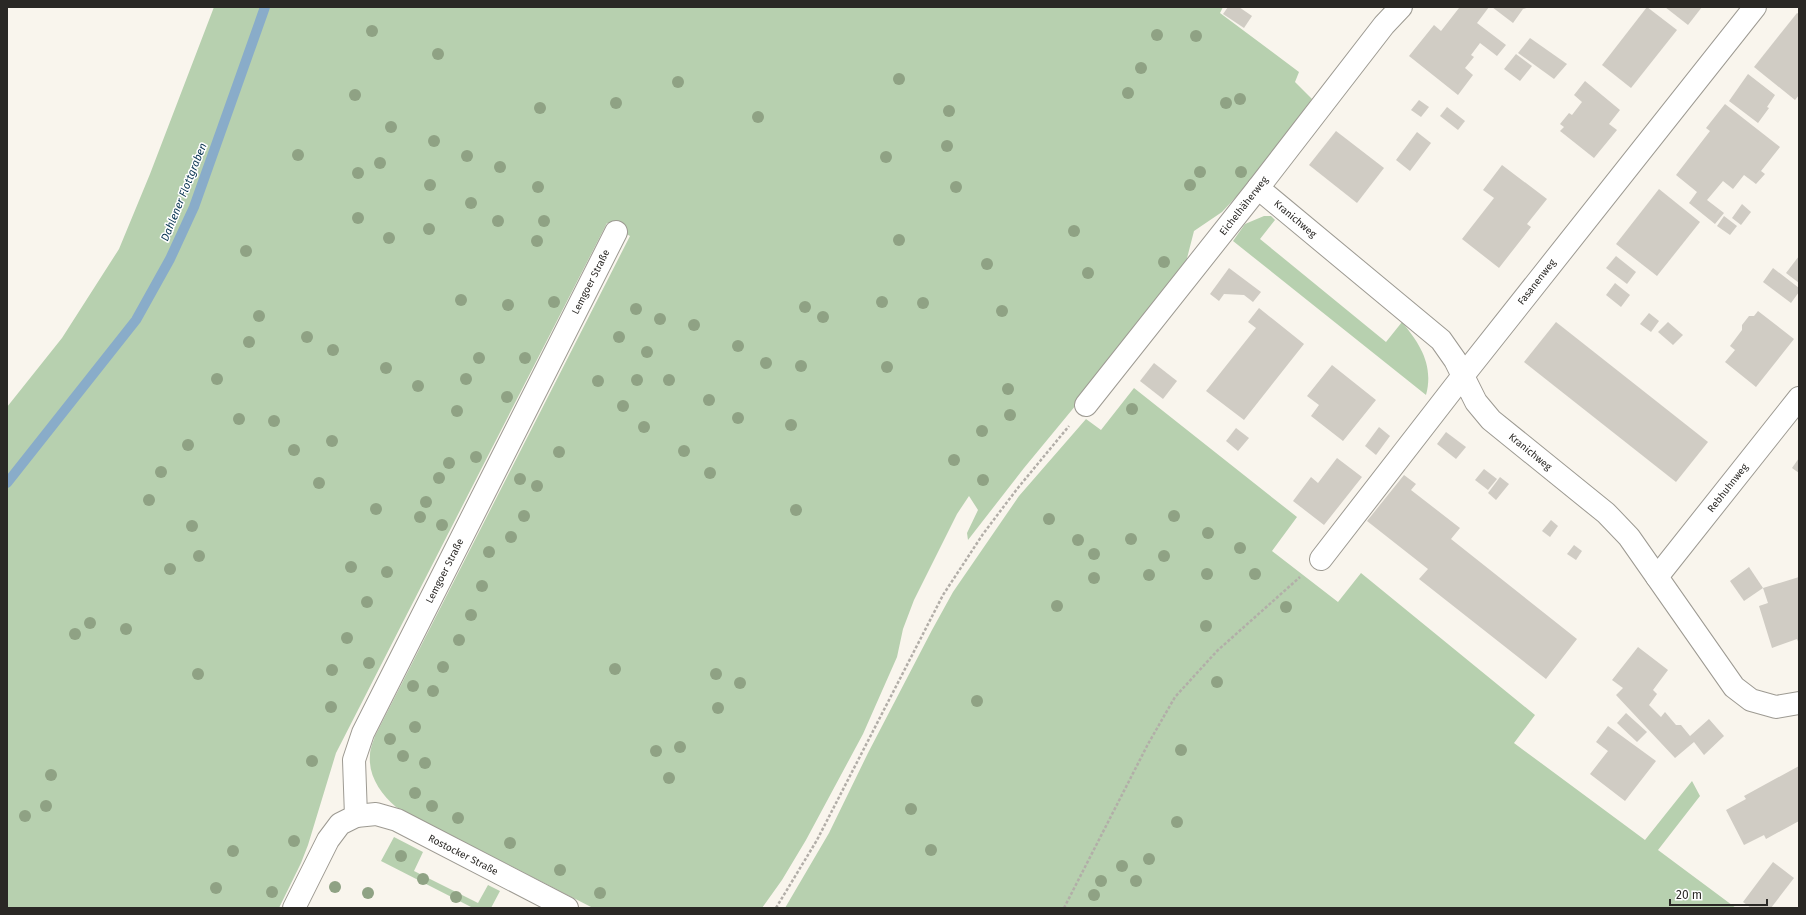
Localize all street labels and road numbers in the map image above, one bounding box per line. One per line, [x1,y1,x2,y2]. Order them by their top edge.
street label: Eichelhäherweg [1217,174,1271,238]
street label: Kranichweg [1271,198,1319,241]
street label: Lemgoer Straße [570,248,612,316]
street label: Fasanenweg [1515,256,1559,307]
street label: Kranichweg [1506,431,1555,474]
street label: Rebhuhnweg [1705,461,1751,515]
street label: Lemgoer Straße [424,537,466,605]
street label: Rostocker Straße [426,832,500,878]

